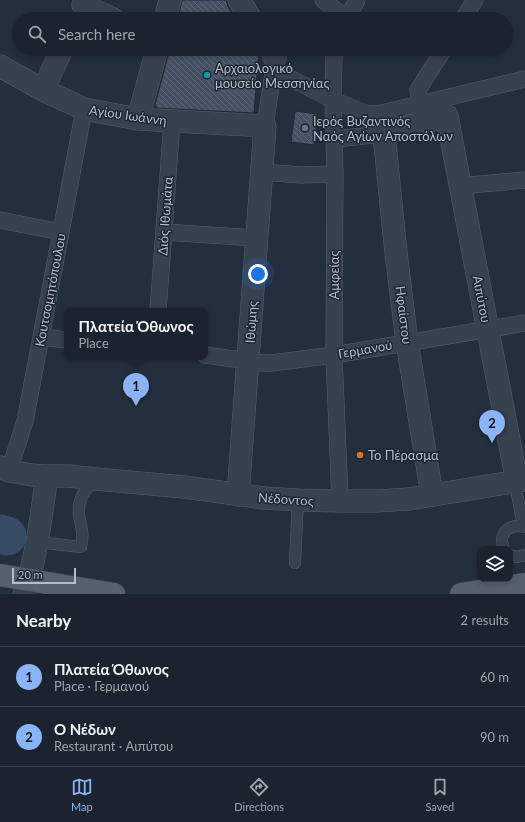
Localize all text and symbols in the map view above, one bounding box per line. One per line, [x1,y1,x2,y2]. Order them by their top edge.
search box [12,12,513,56]
icon: search [26,23,48,45]
text: Search here [58,25,135,43]
place label: Αρχαιολογικό μουσείο Μεσσηνίας [215,60,329,91]
marker: Αρχαιολογικό μουσείο Μεσσηνίας [202,70,212,80]
street label: Αγίου Ιωάννη [88,102,168,128]
place label: Ιερός Βυζαντινός Ναός Αγίων Αποστόλων [313,113,453,144]
marker: Ιερός Βυζαντινός Ναός Αγίων Αποστόλων [300,123,310,133]
street label: Διός Ιθωμάτα [154,176,176,256]
street label: Κουτσομητόπουλου [31,232,69,348]
street label: Αμφείας [326,250,342,300]
your location [248,264,268,284]
street label: Αιπύτου [470,274,494,324]
street label: Ηφαίστου [392,285,416,345]
street label: Ιθώμης [242,300,260,344]
popup [64,308,208,360]
text: Πλατεία Όθωνος [79,317,193,335]
text: Place [79,335,109,351]
street label: Γερμανού [337,336,393,362]
pin: 1 [123,373,149,406]
pin: 2 [479,410,505,443]
place label: Το Πέρασμα [368,447,439,463]
marker: Το Πέρασμα [355,450,365,460]
street label: Νέδοντος [258,489,314,509]
map controls [477,546,513,582]
button: layers [477,546,513,582]
scale bar [12,566,76,585]
text: 20 m [18,568,43,581]
text: Nearby [16,610,71,631]
text: 2 results [461,612,509,628]
text: Πλατεία Όθωνος [54,660,169,678]
text: 1 [25,669,33,685]
text: 60 m [480,669,509,685]
text: Place · Γερμανού [54,678,149,694]
text: Ο Νέδων [54,720,116,738]
text: 2 [25,729,33,745]
text: 90 m [480,729,509,745]
text: Restaurant · Αιπύτου [54,738,173,754]
tab: Map [71,776,93,813]
tab: Directions [234,776,284,813]
tab: Saved [425,776,454,813]

